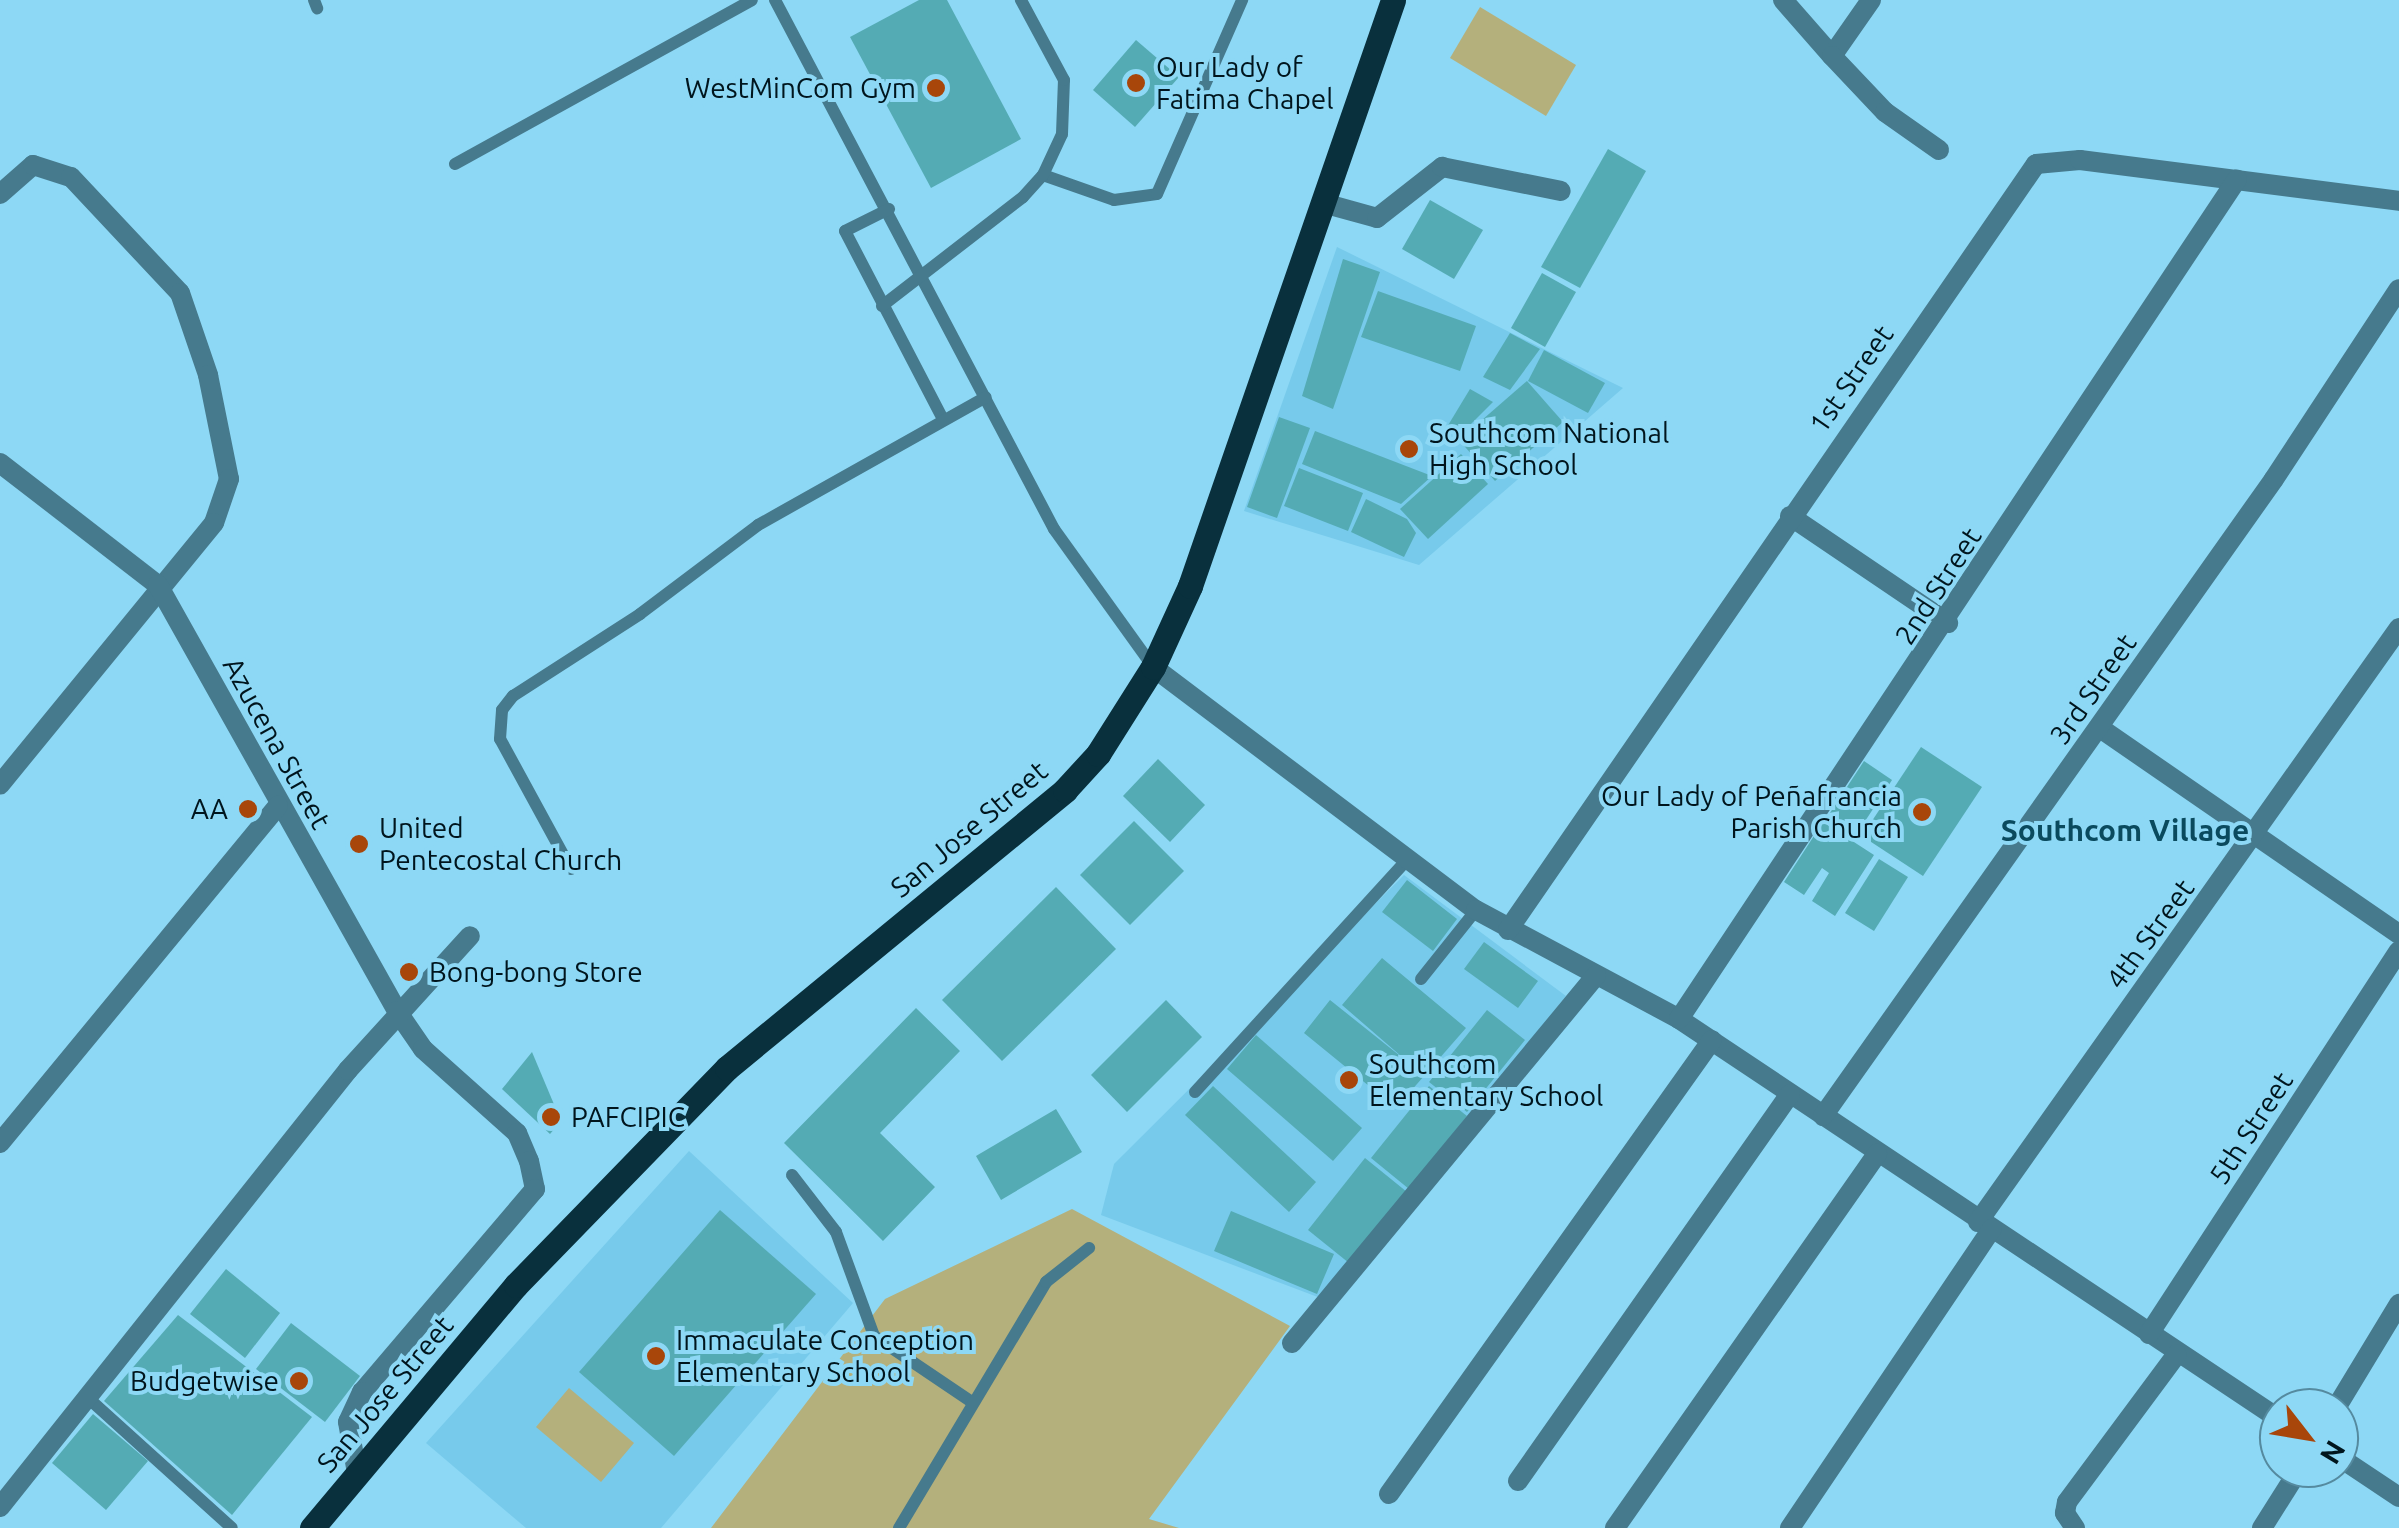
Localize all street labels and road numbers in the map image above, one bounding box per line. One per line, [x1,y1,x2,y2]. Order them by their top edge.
street label: 1st Street [1802,319,1900,439]
street label: 2nd Street [1888,521,1988,651]
street label: 3rd Street [2043,627,2143,751]
street label: Azucena Street [216,651,338,835]
street label: San Jose Street [884,754,1054,904]
street label: 4th Street [2099,873,2201,995]
street label: 5th Street [2202,1065,2300,1191]
street label: San Jose Street [310,1309,460,1479]

